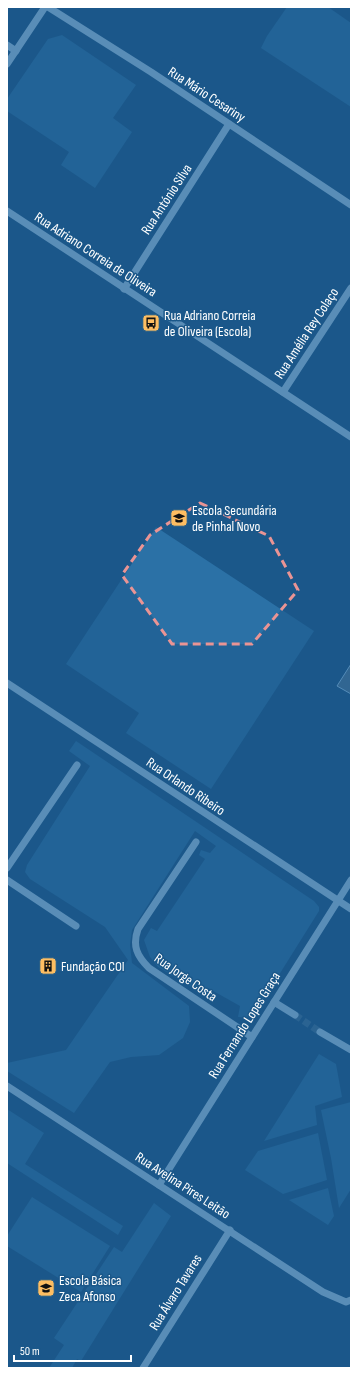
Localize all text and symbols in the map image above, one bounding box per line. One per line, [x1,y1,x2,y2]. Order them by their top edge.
street label: Rua Mário Cesariny [165,63,249,126]
street label: Rua António Silva [137,161,196,238]
street label: Rua Adriano Correia de Oliveira [31,208,160,300]
street label: Rua Amélia Rey Colaço [271,284,342,382]
place label: Rua Adriano Correia de Oliveira (Escola) [164,307,256,340]
bus stop icon: Rua Adriano Correia de Oliveira (Escola) [141,313,161,333]
place label: Escola Secundária de Pinhal Novo [192,502,277,535]
school or university icon: Escola Secundária de Pinhal Novo [169,508,189,528]
street label: Rua Orlando Ribeiro [143,754,229,819]
street label: Rua Jorge Costa [151,950,220,1005]
building icon: Fundação COI [38,956,58,976]
place label: Fundação COI [61,958,125,975]
street label: Rua Fernando Lopes Graça [205,969,284,1082]
street label: Rua Avelina Pires Leitão [132,1148,233,1223]
street label: Rua Álvaro Tavares [145,1251,205,1333]
place label: Escola Básica Zeca Afonso [59,1272,121,1305]
school or university icon: Escola Básica Zeca Afonso [36,1278,56,1298]
scale bar [14,1337,131,1363]
text: 50 m [20,1344,40,1359]

